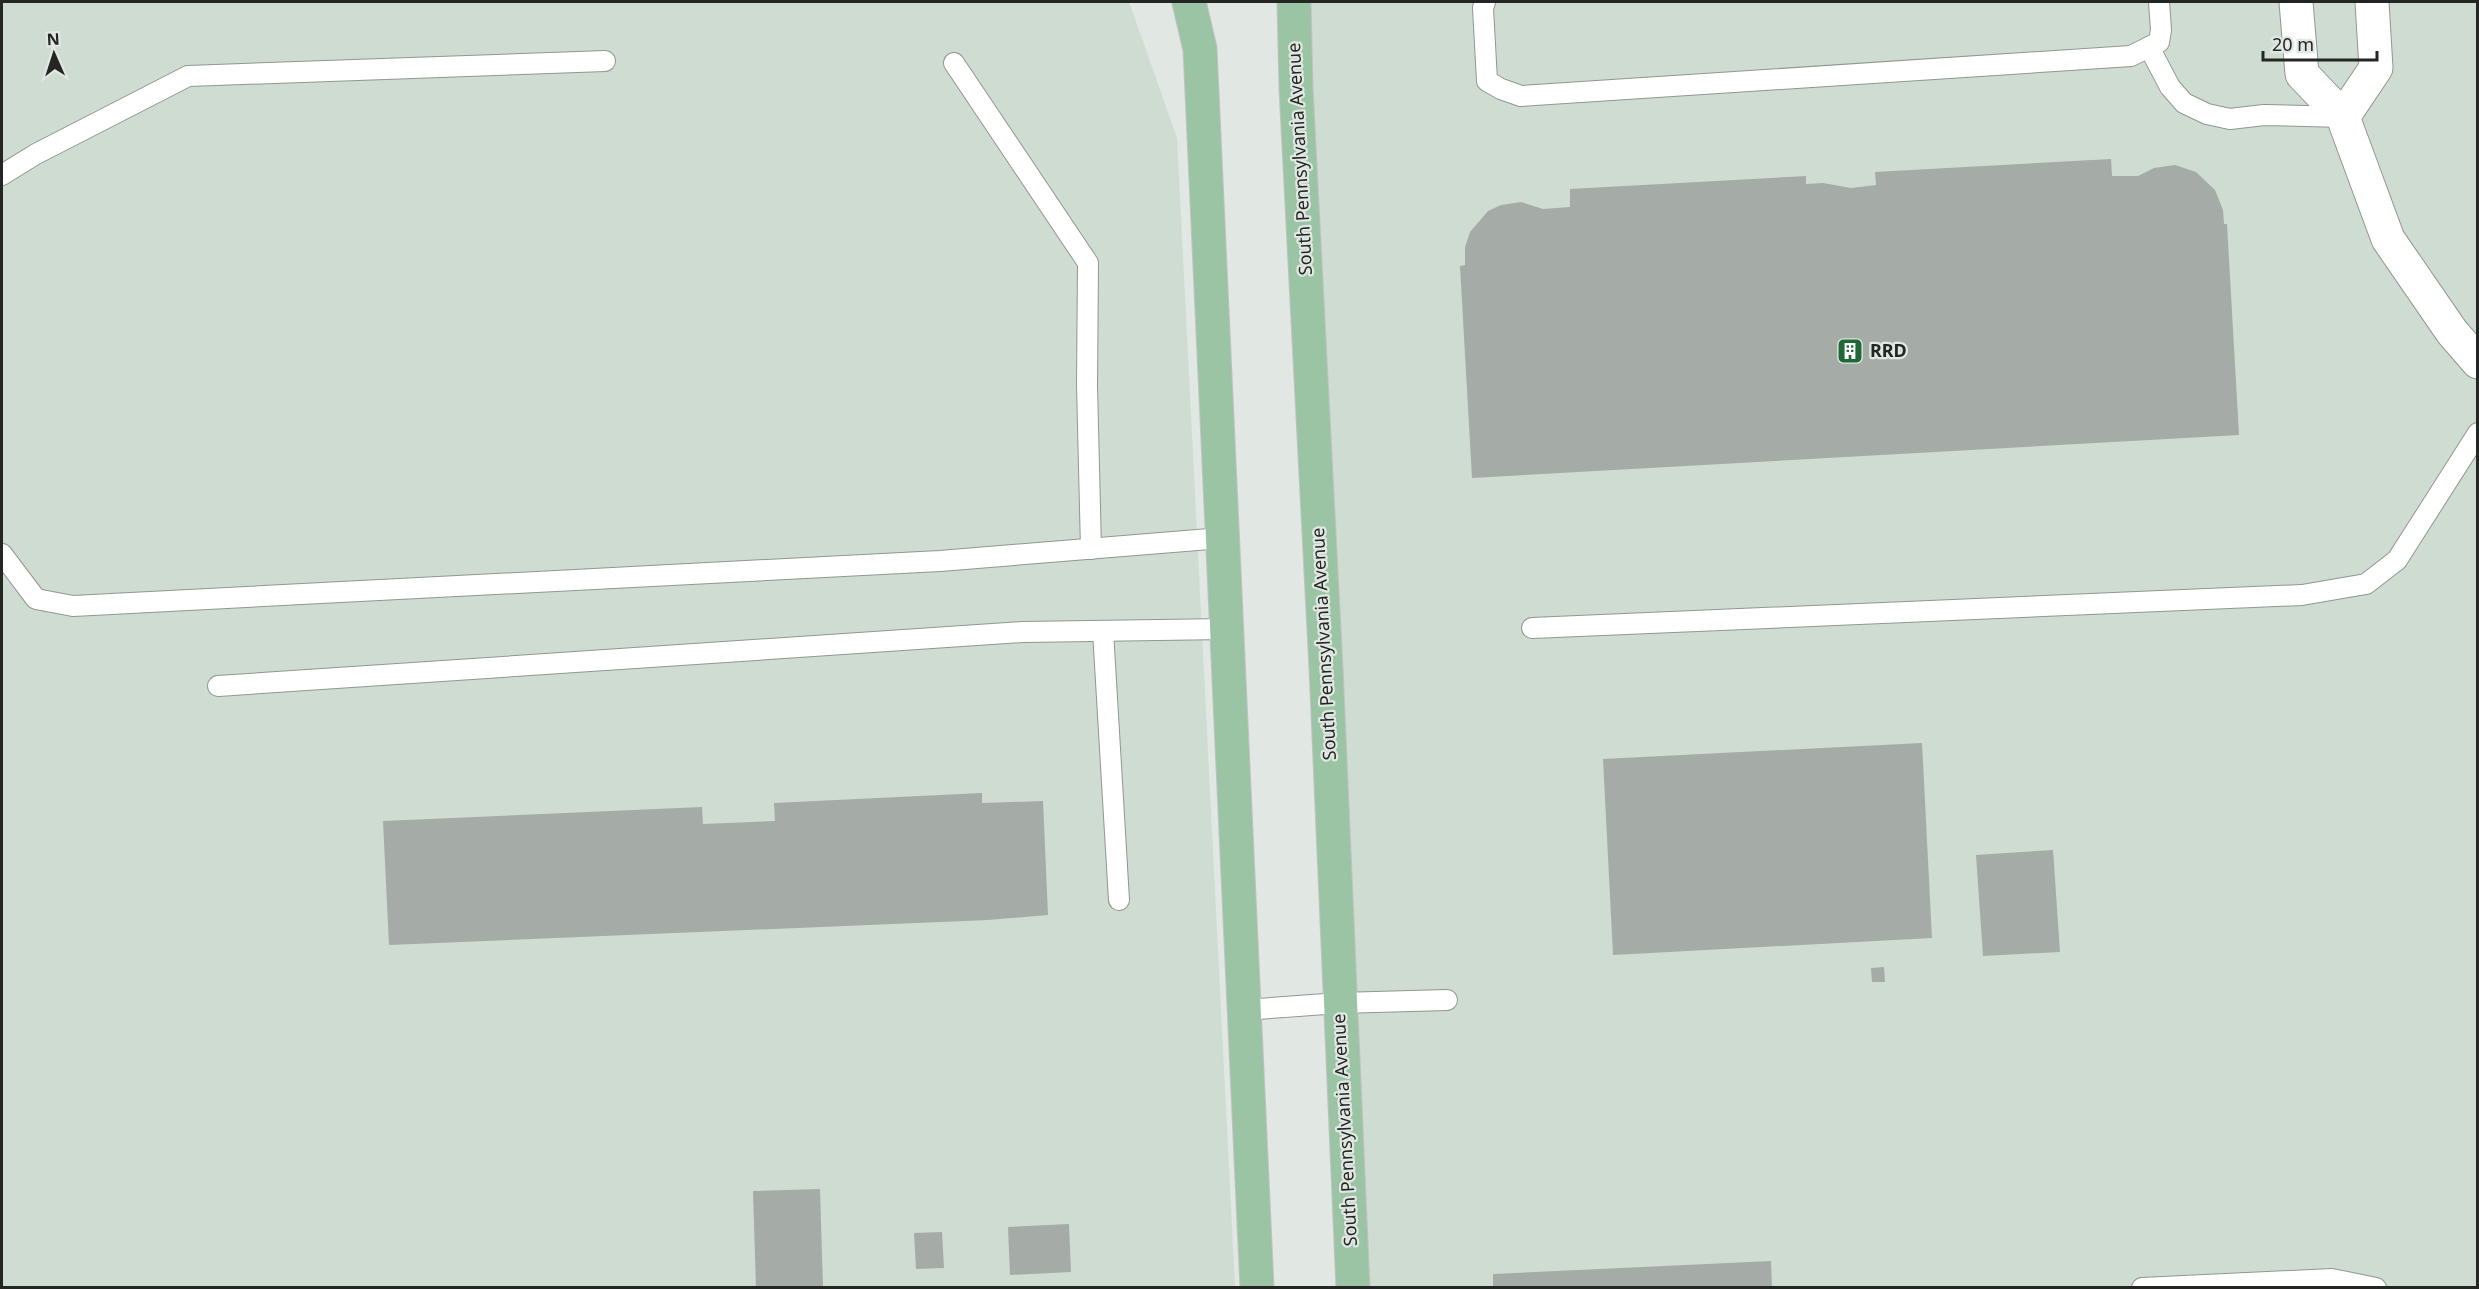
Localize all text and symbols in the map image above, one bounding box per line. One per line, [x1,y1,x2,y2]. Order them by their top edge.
north arrow [24,24,84,84]
scale bar [2263,24,2377,62]
text: N [46,28,60,50]
text: 20 m [2272,32,2314,56]
street label: South Pennsylvania Avenue [1281,42,1317,276]
building icon: RRD [1835,336,1865,366]
place label: RRD [1870,338,1907,362]
street label: South Pennsylvania Avenue [1305,527,1341,761]
street label: South Pennsylvania Avenue [1326,1013,1362,1247]

